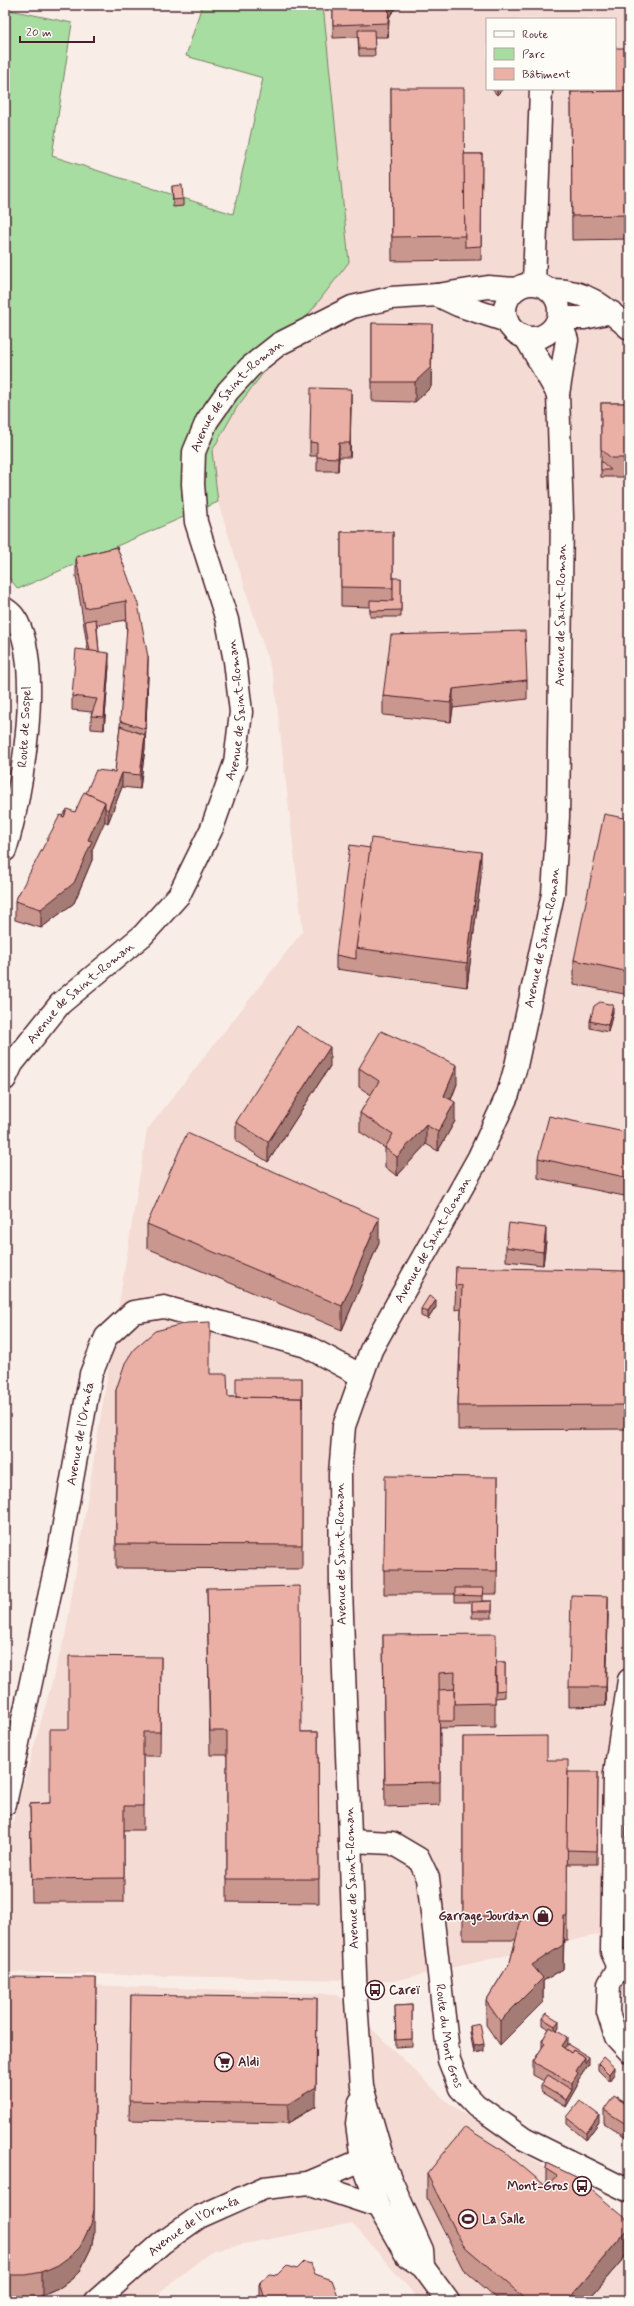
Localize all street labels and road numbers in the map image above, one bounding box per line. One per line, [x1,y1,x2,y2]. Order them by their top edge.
street label: Avenue de Saint-Roman [186,335,287,455]
street label: Avenue de Saint-Roman [551,544,570,687]
street label: Avenue de Saint-Roman [221,638,250,783]
street label: Route de Sospel [14,686,36,768]
street label: Avenue de Saint-Roman [520,867,563,1009]
street label: Avenue de Saint-Roman [23,937,138,1047]
street label: Avenue de Saint-Roman [391,1173,475,1306]
street label: Avenue de l'Orméa [63,1380,98,1487]
street label: Avenue de Saint-Roman [331,1483,351,1625]
street label: Avenue de Saint-Roman [341,1807,363,1949]
street label: Route du Mont Gros [432,1983,468,2091]
street label: Avenue de l'Orméa [144,2191,242,2260]

